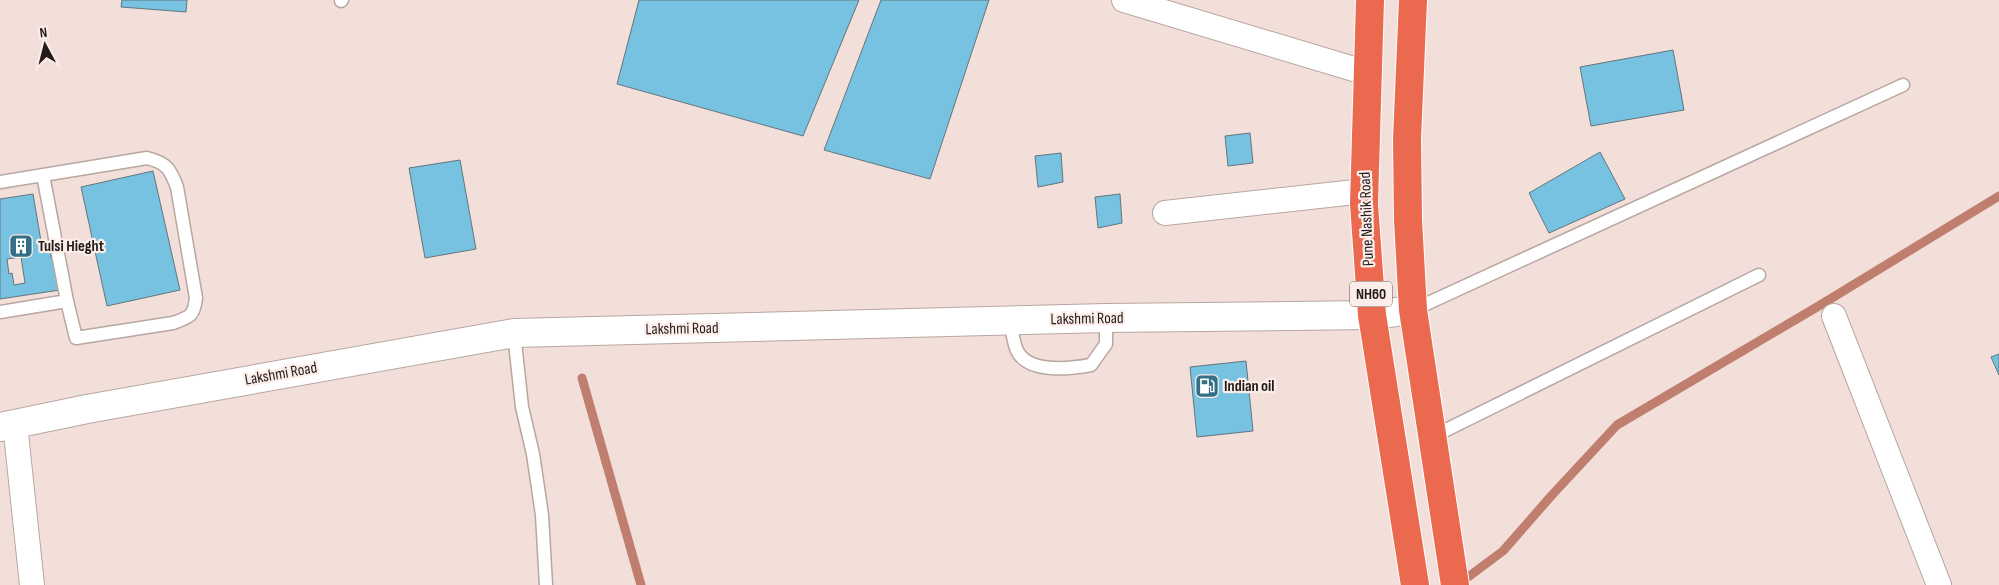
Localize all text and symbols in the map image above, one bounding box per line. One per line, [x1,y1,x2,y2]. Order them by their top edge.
north arrow [20,20,70,70]
text: N [39,24,48,41]
street label: Pune Nashik Road [1356,171,1378,267]
building icon: Tulsi Hieght [8,233,34,259]
place label: Tulsi Hieght [38,237,104,256]
road number: NH60 [1350,282,1392,306]
street label: Lakshmi Road [1050,309,1124,329]
street label: Lakshmi Road [645,319,719,339]
street label: Lakshmi Road [243,358,319,390]
fuel station icon: Indian oil [1194,373,1220,399]
place label: Indian oil [1224,377,1275,396]

